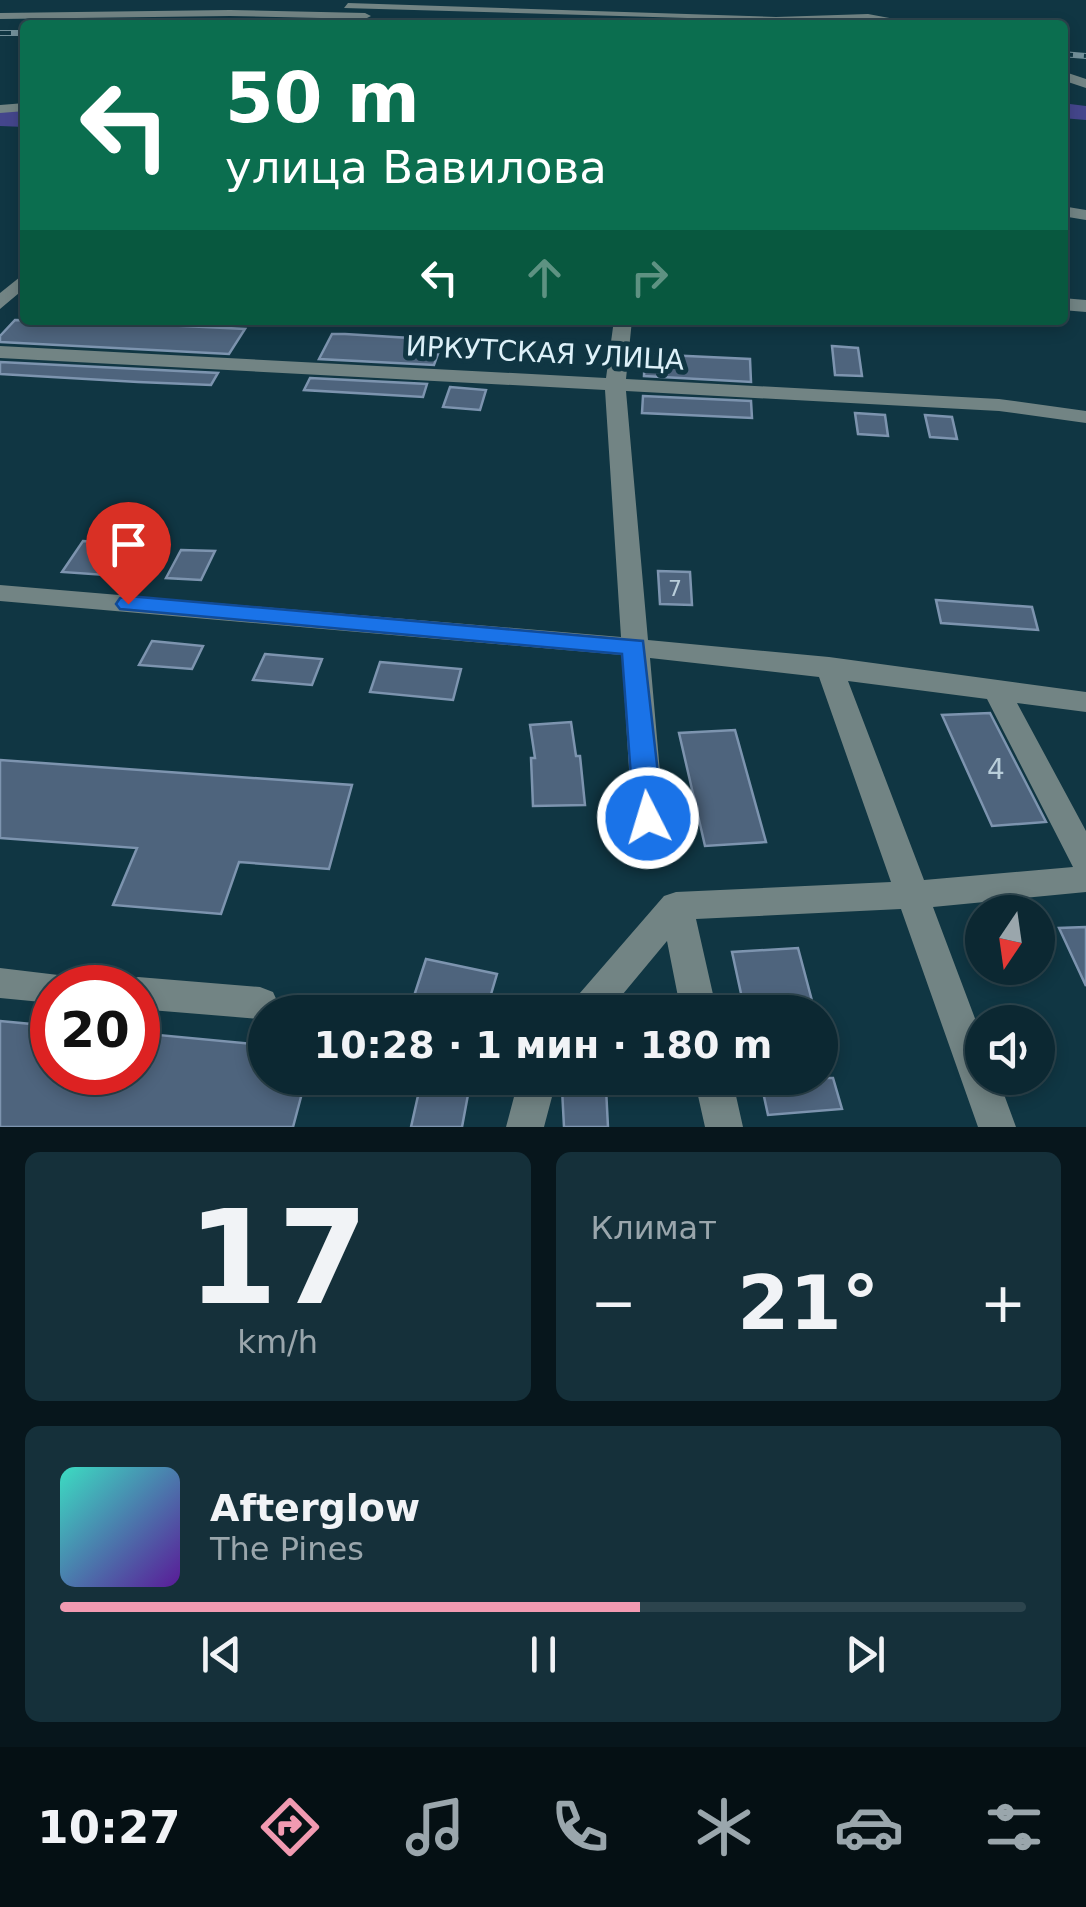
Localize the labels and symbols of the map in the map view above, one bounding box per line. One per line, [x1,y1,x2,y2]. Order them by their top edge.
street label: ИРКУТСКАЯ УЛИЦА [405,329,685,377]
pin [86,502,171,605]
house number: 7 [668,576,682,601]
house number: 4 [987,753,1005,786]
position arrow [596,766,700,870]
north arrow [965,895,1055,985]
speed limit sign: 20 [30,965,160,1095]

